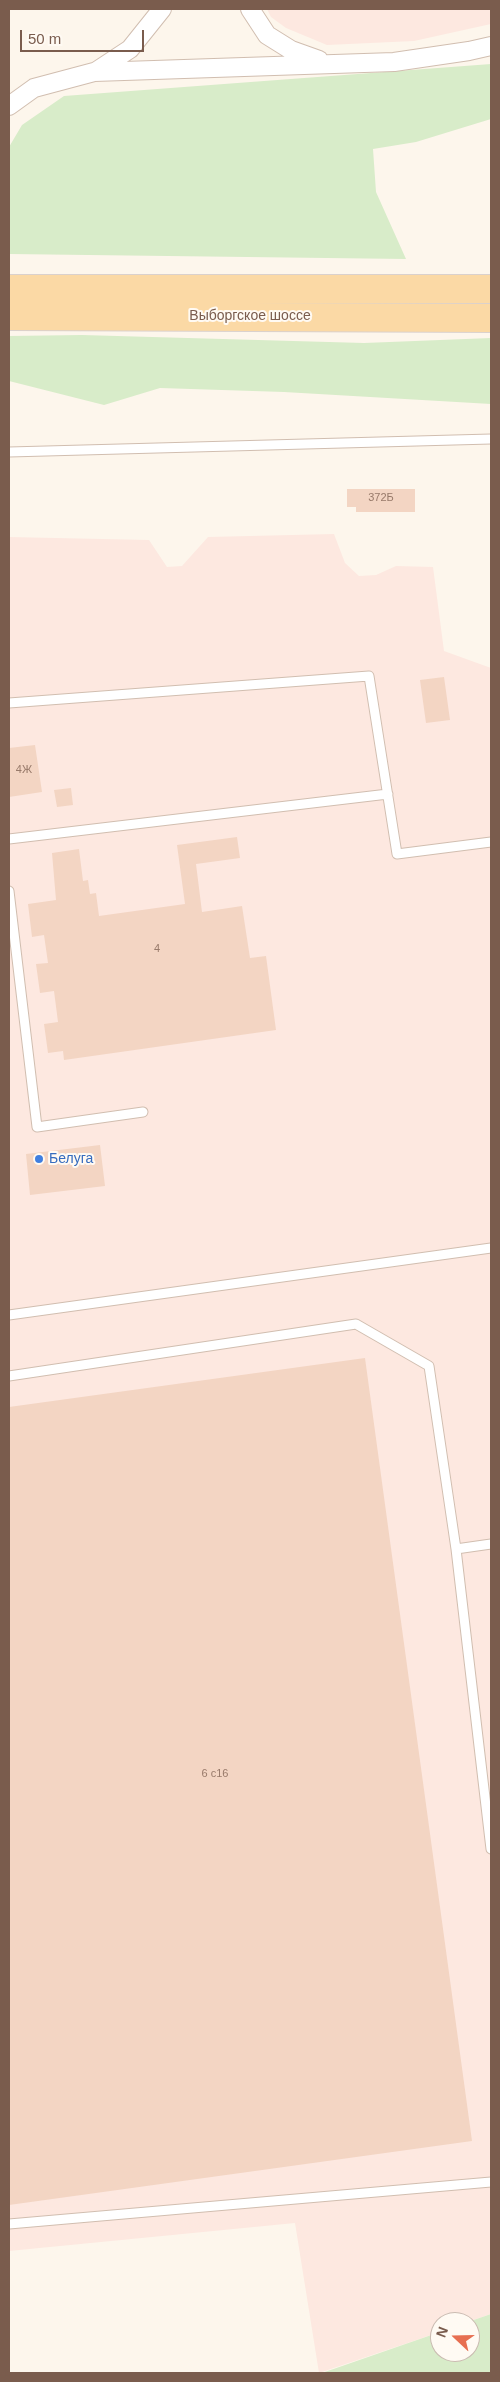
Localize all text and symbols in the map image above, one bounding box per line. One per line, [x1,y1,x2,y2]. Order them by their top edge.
scale bar [22,20,146,52]
text: 50 m [28,30,61,47]
street label: Выборгское шоссе [189,308,311,324]
house number: 372Б [368,491,394,505]
house number: 4Ж [16,763,32,777]
house number: 4 [154,942,160,956]
place label: Белуга [49,1151,93,1167]
marker: Белуга [33,1153,45,1165]
house number: 6 с16 [202,1767,228,1781]
north arrow [430,2312,480,2362]
text: N [433,2324,451,2340]

